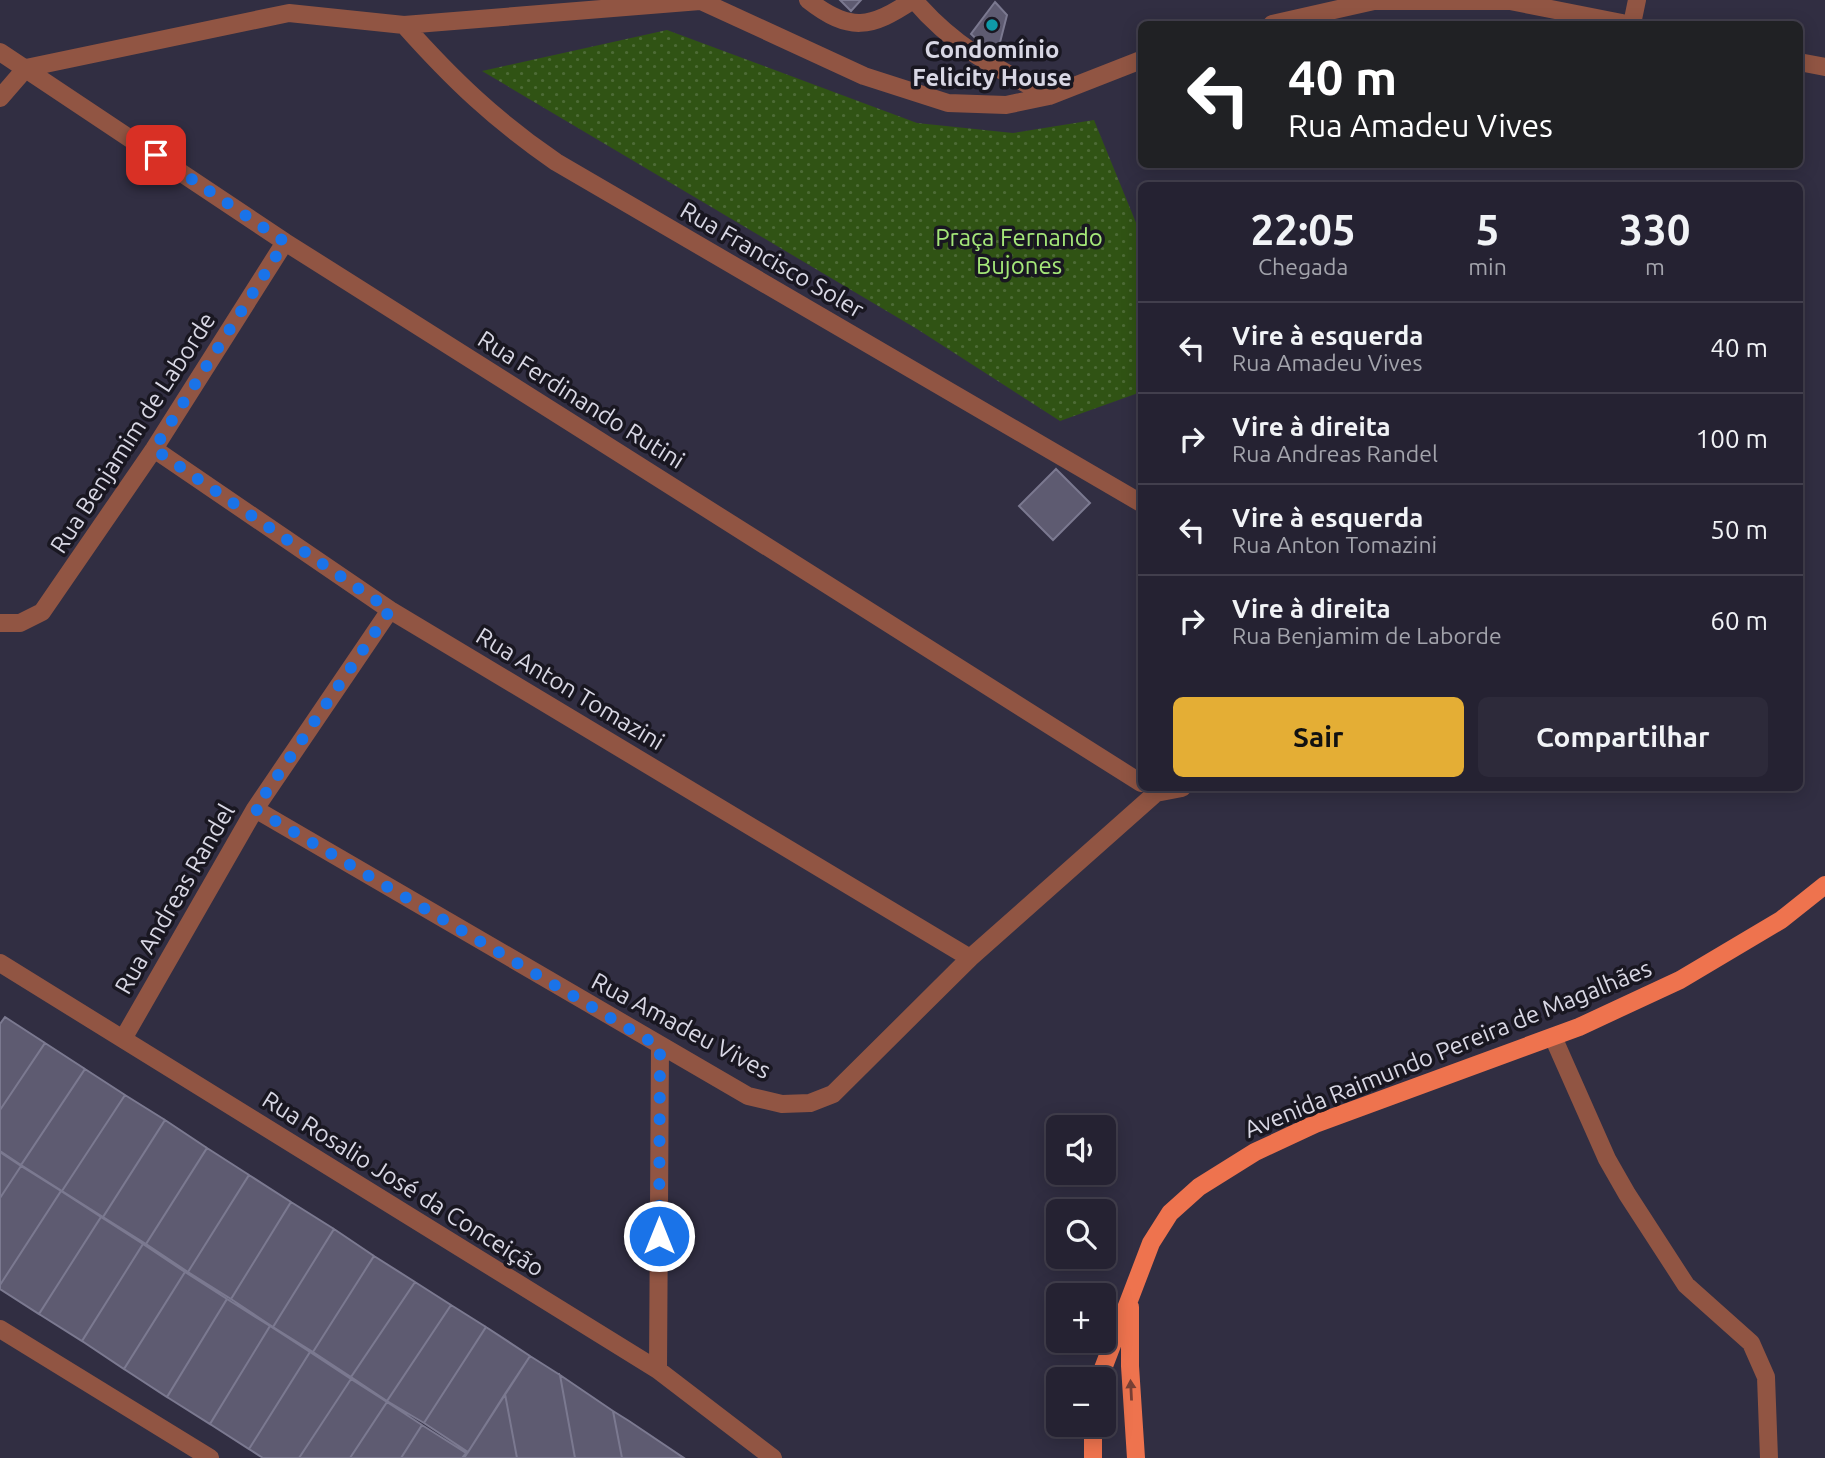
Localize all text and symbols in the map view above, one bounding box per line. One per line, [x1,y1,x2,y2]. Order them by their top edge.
marker: Condomínio Felicity House [984,17,1000,33]
place label: Condomínio Felicity House [912,36,1072,91]
icon: left [1173,49,1264,140]
text: 40 m [1288,49,1397,104]
text: Rua Amadeu Vives [1288,107,1553,143]
pin [126,125,186,185]
icon: arrive [137,136,175,174]
street label: Rua Francisco Soler [676,196,869,323]
text: 22:05 [1251,206,1356,253]
text: 5 [1476,206,1499,253]
text: 330 [1619,206,1690,253]
park label: Praça Fernando Bujones [935,224,1103,279]
text: Chegada [1258,254,1348,279]
text: min [1468,254,1507,279]
text: m [1645,254,1665,279]
street label: Rua Benjamim de Laborde [45,307,221,558]
text: Vire à esquerda [1232,321,1423,350]
street label: Rua Ferdinando Rutini [473,325,689,474]
icon: left [1173,329,1211,367]
text: 40 m [1710,333,1768,362]
text: Rua Amadeu Vives [1232,350,1422,375]
text: Vire à direita [1232,412,1391,441]
icon: right [1173,420,1211,458]
text: 100 m [1696,424,1768,453]
text: Rua Andreas Randel [1232,441,1438,466]
text: Vire à esquerda [1232,503,1423,532]
icon: left [1173,511,1211,549]
text: 50 m [1710,515,1768,544]
text: Rua Anton Tomazini [1232,532,1437,557]
text: Vire à direita [1232,594,1391,623]
icon: right [1173,602,1211,640]
text: 60 m [1710,606,1768,635]
street label: Rua Anton Tomazini [472,622,669,755]
text: Rua Benjamim de Laborde [1232,623,1502,648]
button: Sair [1173,697,1464,777]
button: Compartilhar [1478,697,1768,777]
street label: Rua Andreas Randel [109,799,240,999]
street label: Avenida Raimundo Pereira de Magalhães [1240,954,1655,1143]
street label: Rua Amadeu Vives [587,967,775,1084]
street label: Rua Rosalio José da Conceição [258,1086,549,1282]
map controls [1046,1115,1116,1437]
button: sound [1046,1115,1116,1185]
position arrow [622,1199,696,1273]
button: search [1046,1199,1116,1269]
button: + [1046,1283,1116,1353]
button: − [1046,1367,1116,1437]
one-way arrow [1125,1379,1136,1401]

